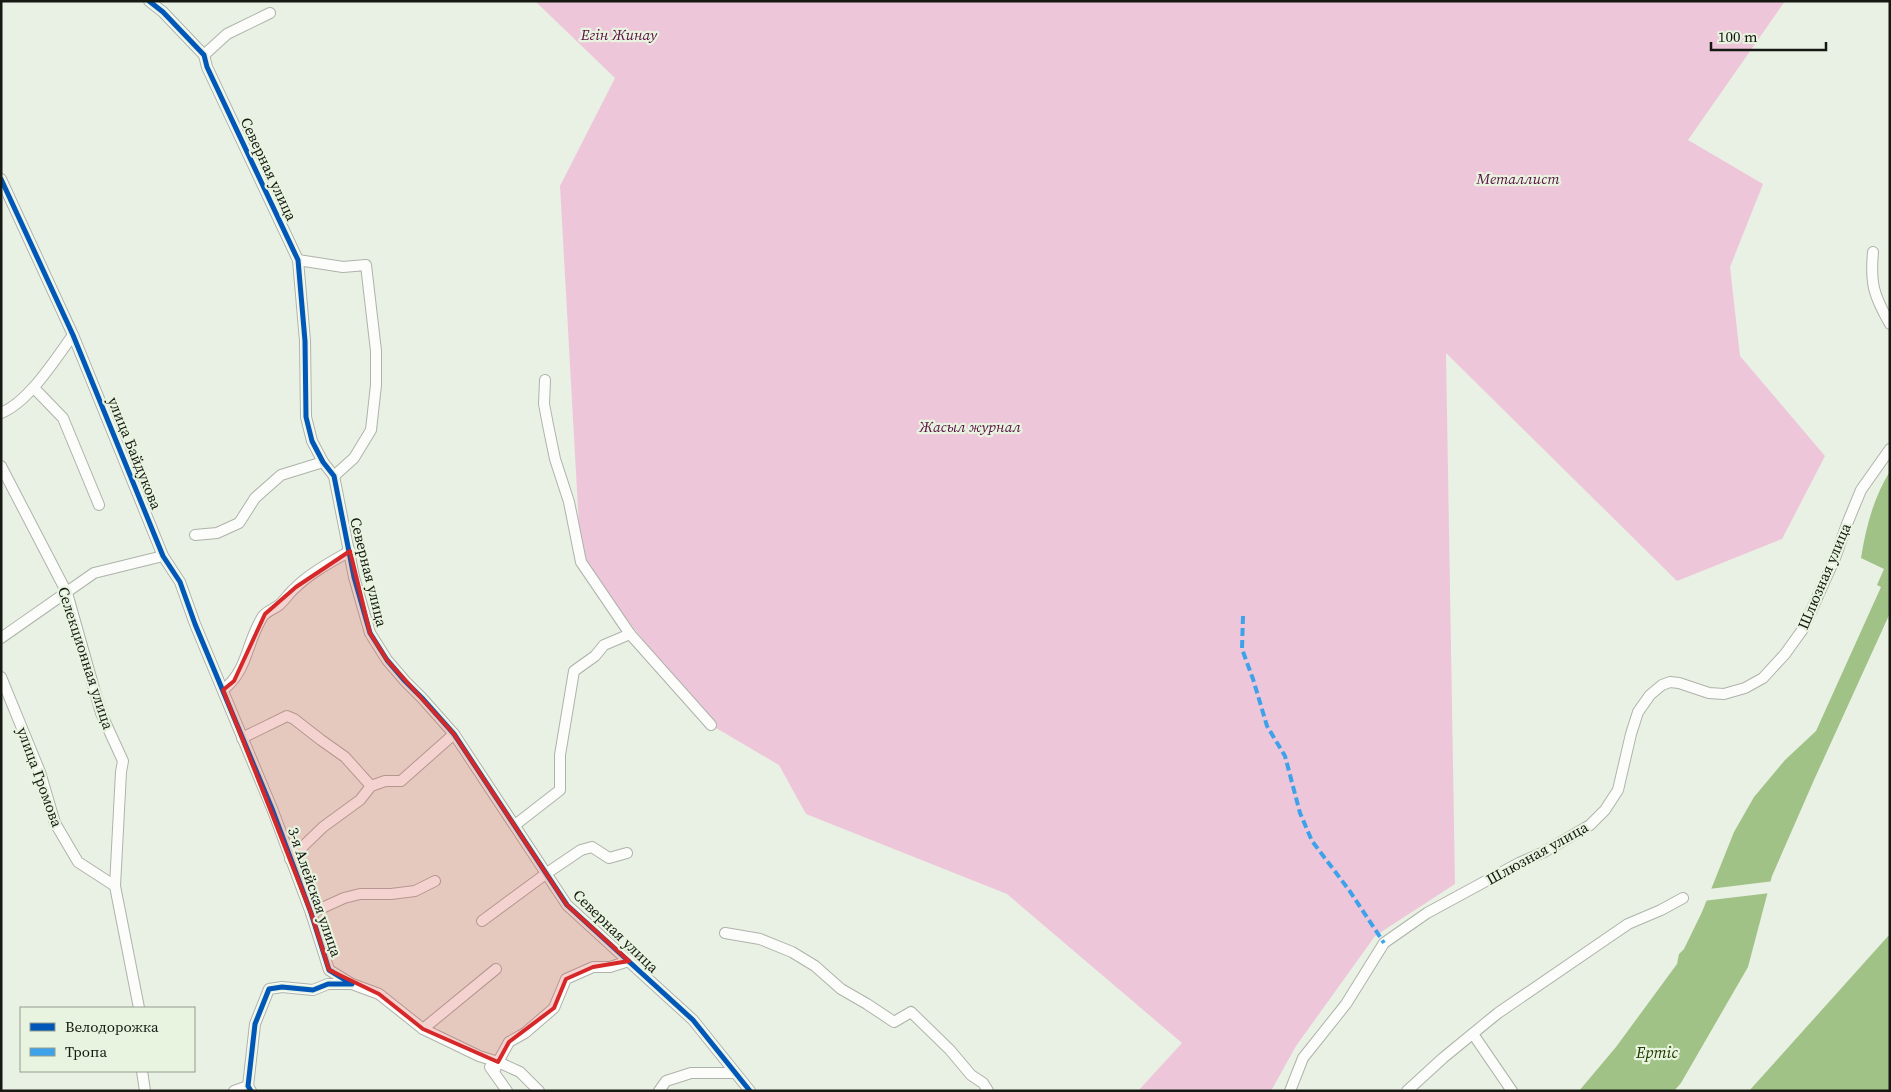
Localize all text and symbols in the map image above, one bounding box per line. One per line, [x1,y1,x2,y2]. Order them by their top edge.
scale bar [1711,20,1826,52]
park label: Егін Жинау [580,24,658,45]
text: 100 m [1718,26,1758,47]
street label: Северная улица [236,114,302,224]
park label: Металлист [1475,168,1560,189]
street label: улица Байдукова [103,393,167,513]
park label: Жасыл журнал [918,416,1021,437]
street label: Северная улица [345,515,393,629]
street label: Шлюзная улица [1792,519,1856,632]
street label: Селекционная улица [53,584,119,732]
street label: улица Громова [12,724,68,830]
street label: Шлюзная улица [1482,816,1592,890]
street label: 3-я Алейская улица [283,824,347,960]
street label: Северная улица [568,885,664,978]
legend [20,1007,195,1072]
text: Велодорожка [65,1016,159,1037]
text: Тропа [65,1041,107,1062]
water label: Ертіс [1635,1041,1678,1063]

